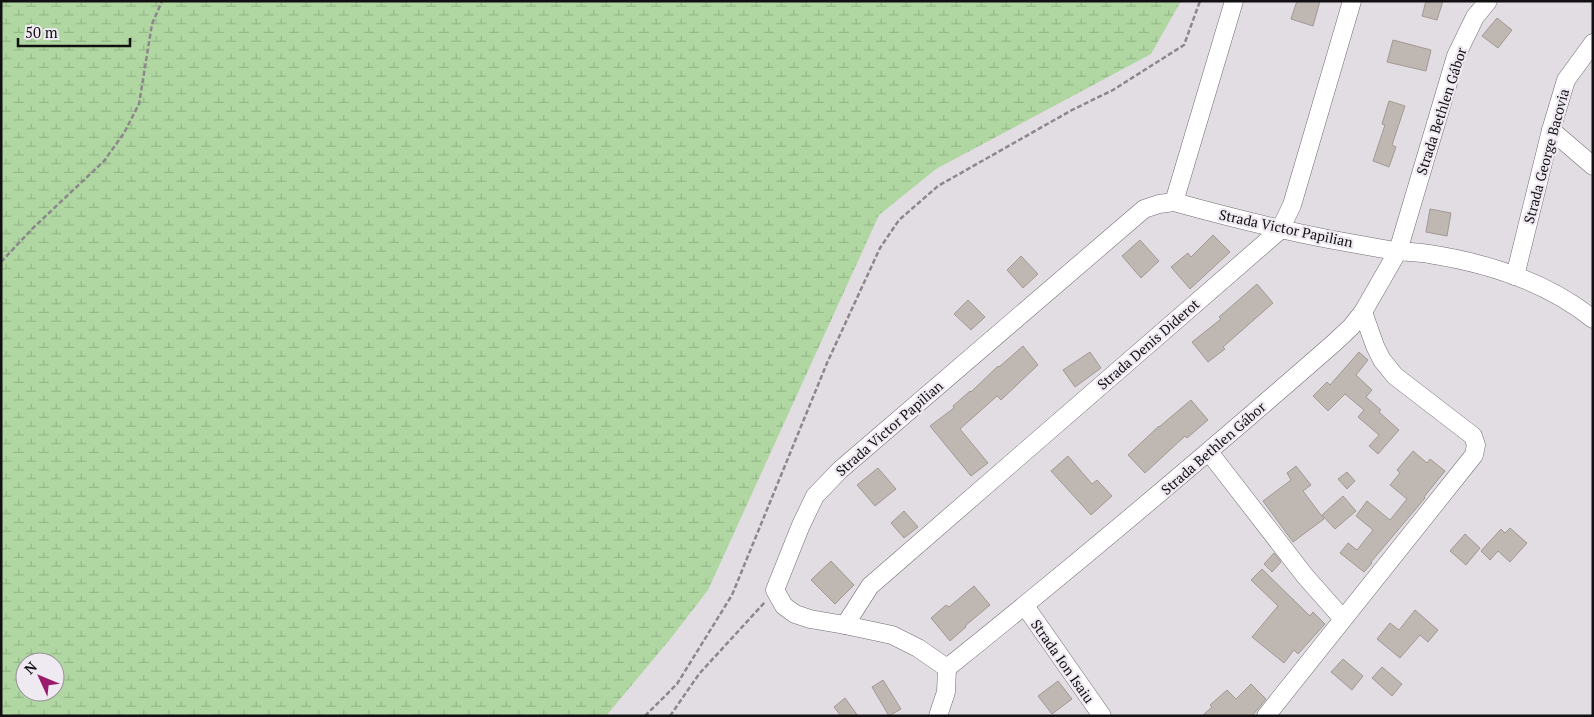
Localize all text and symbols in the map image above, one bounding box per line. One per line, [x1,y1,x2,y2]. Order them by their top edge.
scale bar [18,15,130,47]
text: 50 m [25,22,58,42]
street label: Strada Bethlen Gábor [1411,44,1471,177]
street label: Strada George Bacovia [1519,86,1573,226]
street label: Strada Victor Papilian [1217,205,1355,252]
street label: Strada Denis Diderot [1093,294,1204,394]
street label: Strada Victor Papilian [831,376,947,480]
street label: Strada Bethlen Gábor [1157,397,1270,499]
street label: Strada Ion Isaiu [1027,615,1099,707]
north arrow [15,652,65,702]
text: N [20,657,41,678]

